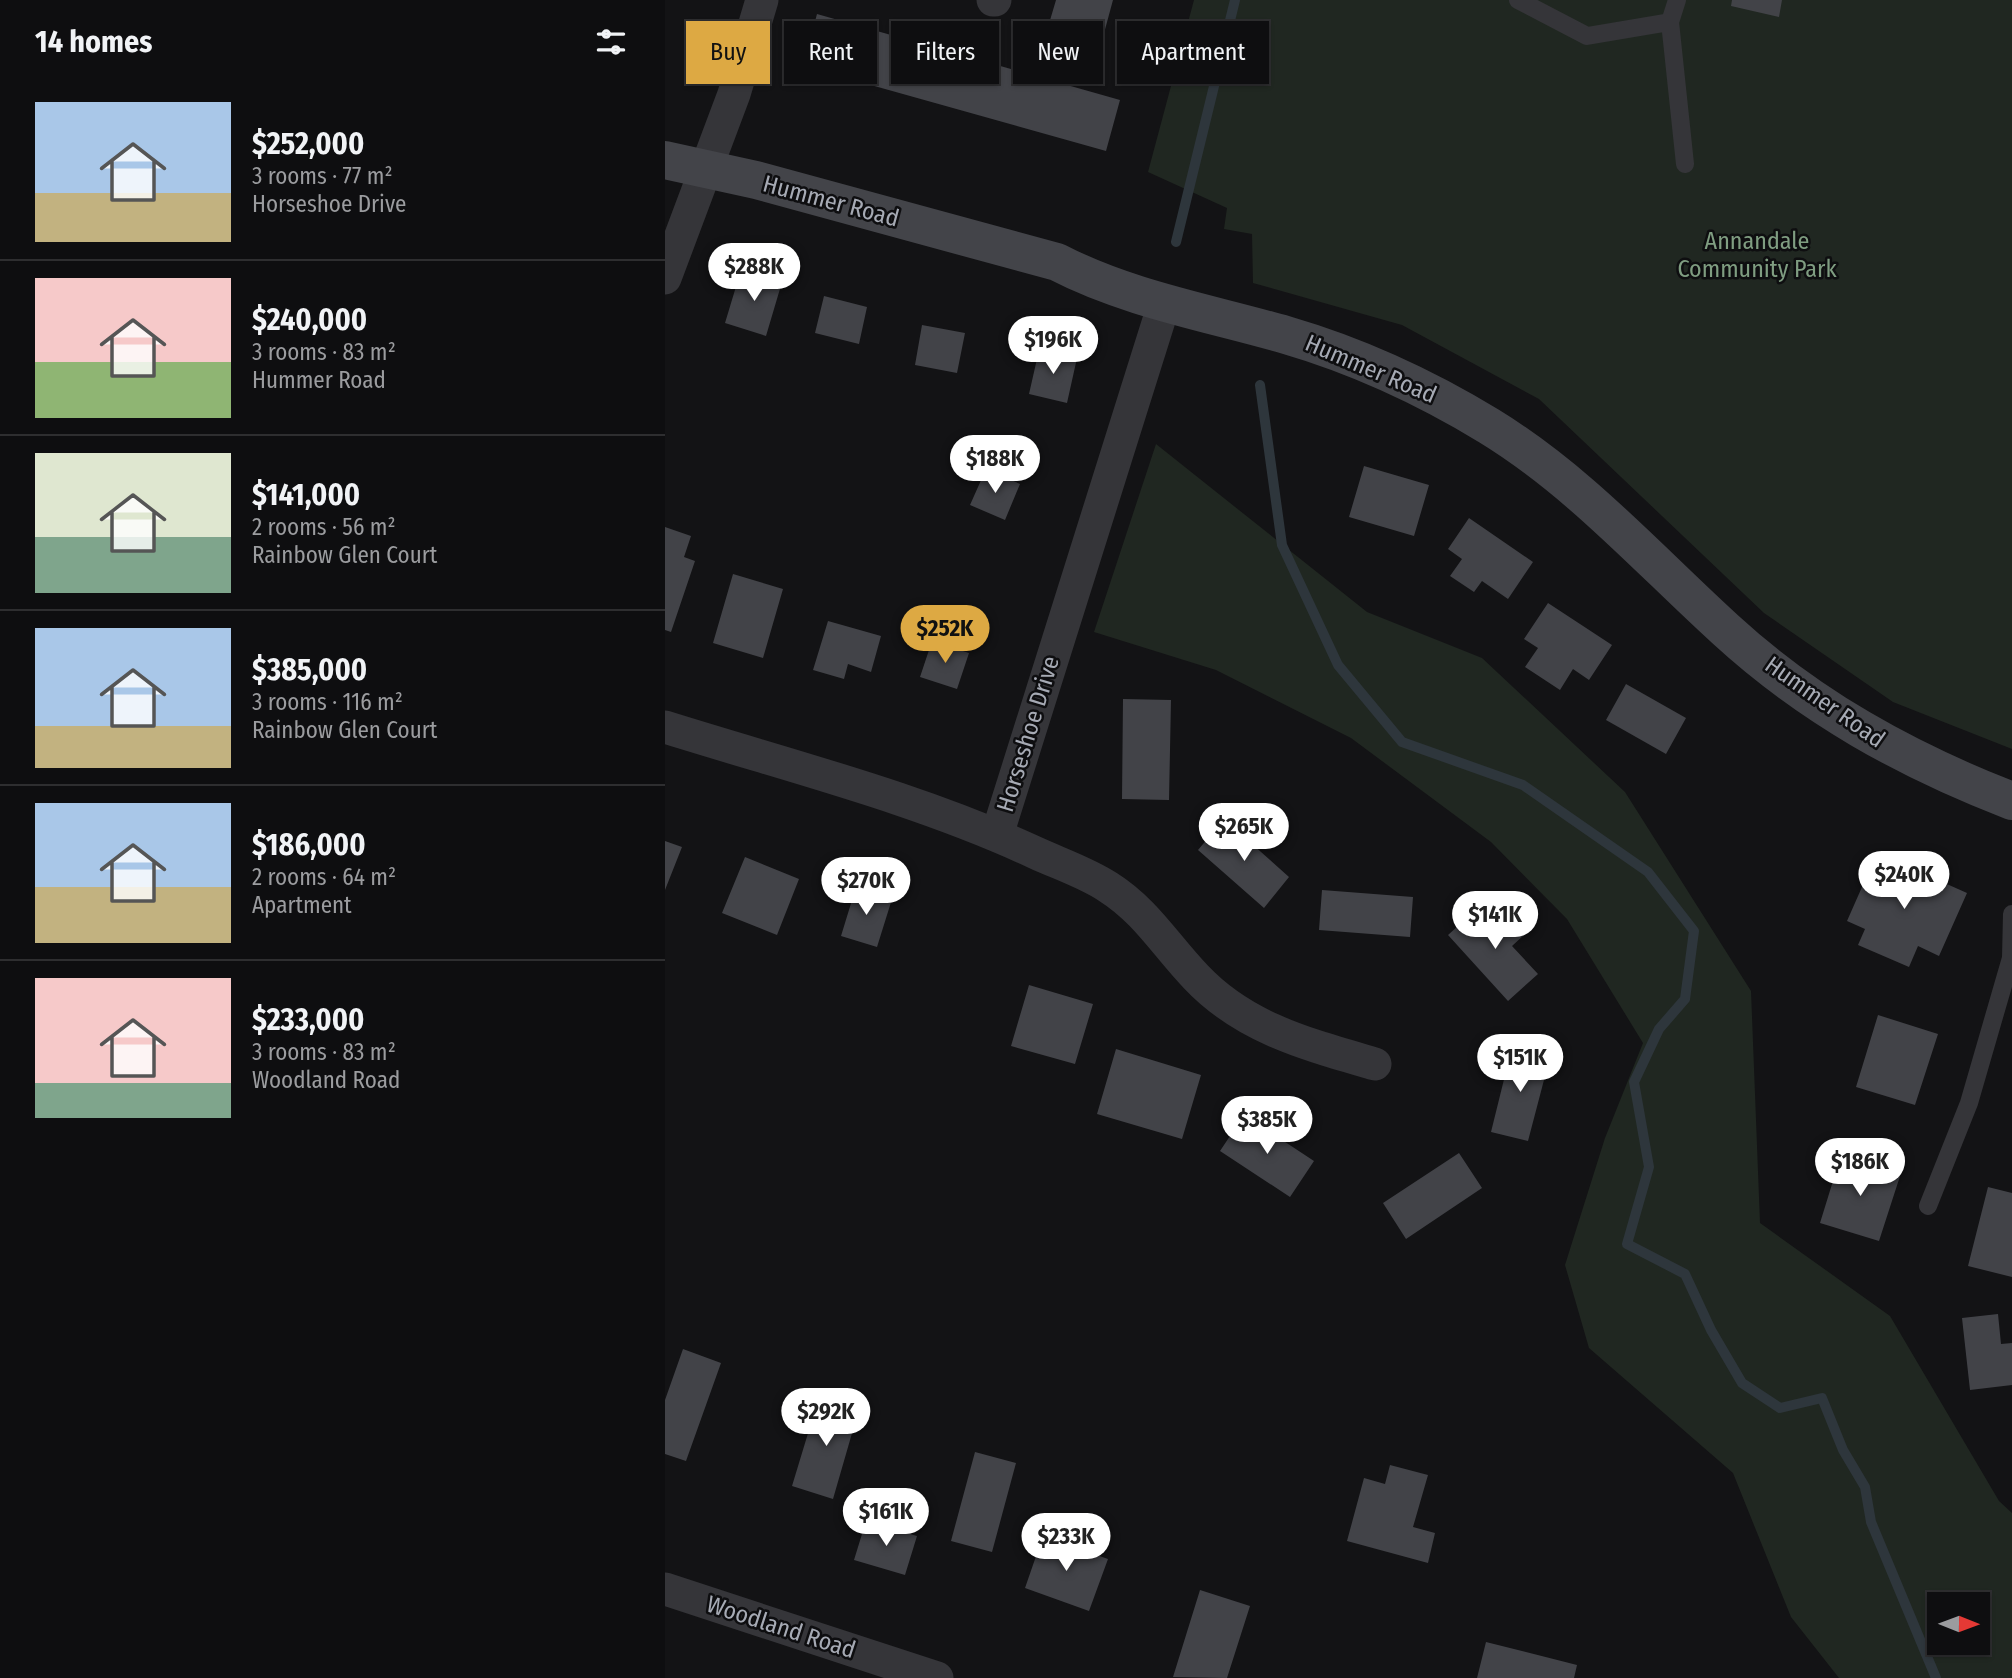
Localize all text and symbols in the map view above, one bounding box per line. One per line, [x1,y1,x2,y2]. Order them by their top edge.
chip: Buy [686,21,770,84]
chip: Rent [784,21,877,84]
chip: Filters [891,21,999,84]
chip: New [1013,21,1103,84]
chip: Apartment [1117,21,1269,84]
icon: filters [592,23,630,61]
text: 14 homes [35,24,152,60]
text: $252,000 [252,126,364,162]
icon: home [91,130,175,214]
text: 3 rooms · 77 m² [252,162,393,190]
street label: Hummer Road [760,169,902,233]
text: Horseshoe Drive [252,190,406,218]
park label: Annandale Community Park [1677,227,1837,283]
pin: $288K [705,244,803,303]
text: $288K [724,252,784,280]
text: $240,000 [252,302,367,338]
icon: home [91,306,175,390]
pin: $196K [1004,316,1102,376]
text: $196K [1024,325,1082,353]
street label: Hummer Road [1301,329,1441,409]
text: 3 rooms · 83 m² [252,338,396,366]
text: Hummer Road [252,366,386,394]
pin: $188K [946,435,1044,495]
text: $188K [966,444,1024,472]
text: $141,000 [252,477,360,513]
icon: home [91,481,175,565]
text: 2 rooms · 56 m² [252,513,396,541]
text: Rainbow Glen Court [252,541,437,569]
pin: $252K [896,606,994,665]
text: $252K [917,614,973,642]
street label: Hummer Road [1760,650,1890,754]
text: $385,000 [252,652,367,688]
street label: Horseshoe Drive [991,653,1065,815]
icon: home [91,656,175,740]
text: 3 rooms · 116 m² [252,688,403,716]
text: Rainbow Glen Court [252,716,437,744]
pin: $265K [1195,804,1293,863]
text: $265K [1215,812,1273,840]
text: $186,000 [252,827,366,863]
icon: home [91,831,175,915]
pin: $240K [1855,852,1953,911]
pin: $270K [817,858,915,917]
text: $240K [1874,860,1934,888]
text: 2 rooms · 64 m² [252,863,396,891]
text: $270K [837,866,895,894]
text: Apartment [252,891,352,919]
pin: $141K [1446,892,1544,951]
text: $141K [1468,900,1522,928]
text: $233,000 [252,1002,364,1038]
icon: home [91,1006,175,1090]
pin: $151K [1471,1034,1569,1094]
text: 3 rooms · 83 m² [252,1038,396,1066]
text: $151K [1493,1043,1547,1071]
text: Woodland Road [252,1066,400,1094]
pin: $385K [1218,1096,1316,1156]
text: $385K [1237,1105,1297,1133]
pin: $186K [1811,1138,1909,1198]
text: $186K [1831,1147,1889,1175]
pin: $292K [777,1388,875,1448]
text: $292K [797,1397,855,1425]
pin: $161K [837,1488,935,1548]
text: $161K [859,1497,913,1525]
pin: $233K [1017,1514,1115,1573]
text: $233K [1038,1522,1095,1550]
street label: Woodland Road [703,1590,859,1664]
north arrow [1927,1592,1990,1656]
map controls [1927,1592,1990,1655]

